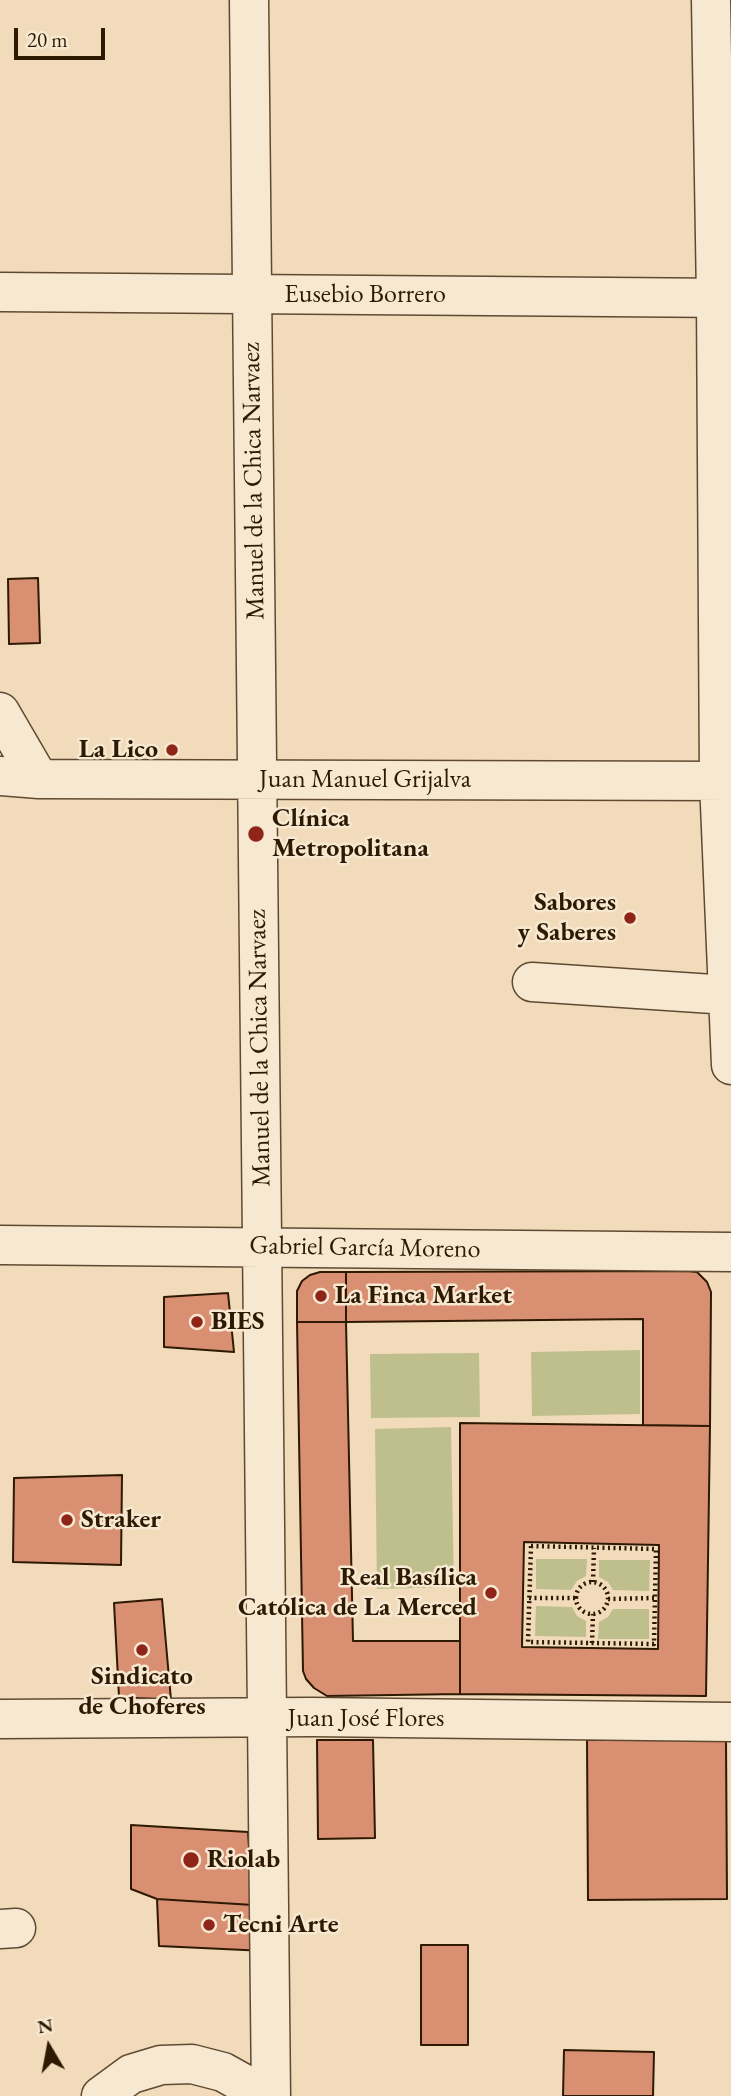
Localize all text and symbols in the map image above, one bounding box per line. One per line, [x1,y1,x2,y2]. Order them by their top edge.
scale bar [18,14,108,58]
text: 20 m [27,26,68,53]
street label: Eusebio Borrero [284,279,446,311]
street label: Manuel de la Chica Narvaez [236,342,272,620]
place label: La Lico [79,734,158,766]
marker: La Lico [164,742,180,758]
street label: Juan Manuel Grijalva [259,764,471,796]
place label: Clínica Metropolitana [272,803,429,864]
marker: Clínica Metropolitana [246,824,266,844]
place label: Sabores y Saberes [518,887,616,948]
street label: Manuel de la Chica Narvaez [242,909,278,1187]
marker: Sabores y Saberes [622,910,638,926]
street label: Gabriel García Moreno [249,1230,481,1266]
place label: La Finca Market [335,1280,512,1312]
marker: La Finca Market [313,1288,329,1304]
place label: BIES [211,1306,265,1338]
marker: BIES [189,1314,205,1330]
place label: Straker [81,1504,161,1536]
marker: Straker [59,1512,75,1528]
place label: Real Basílica Católica de La Merced [238,1562,477,1624]
marker: Real Basílica Católica de La Merced [483,1585,499,1601]
marker: Sindicato de Choferes [134,1642,150,1658]
place label: Sindicato de Choferes [78,1661,206,1722]
street label: Juan José Flores [288,1703,444,1735]
place label: Riolab [207,1844,280,1876]
marker: Riolab [181,1850,201,1870]
place label: Tecni Arte [223,1909,339,1941]
marker: Tecni Arte [201,1917,217,1933]
north arrow [14,2012,84,2082]
text: N [36,2012,55,2039]

